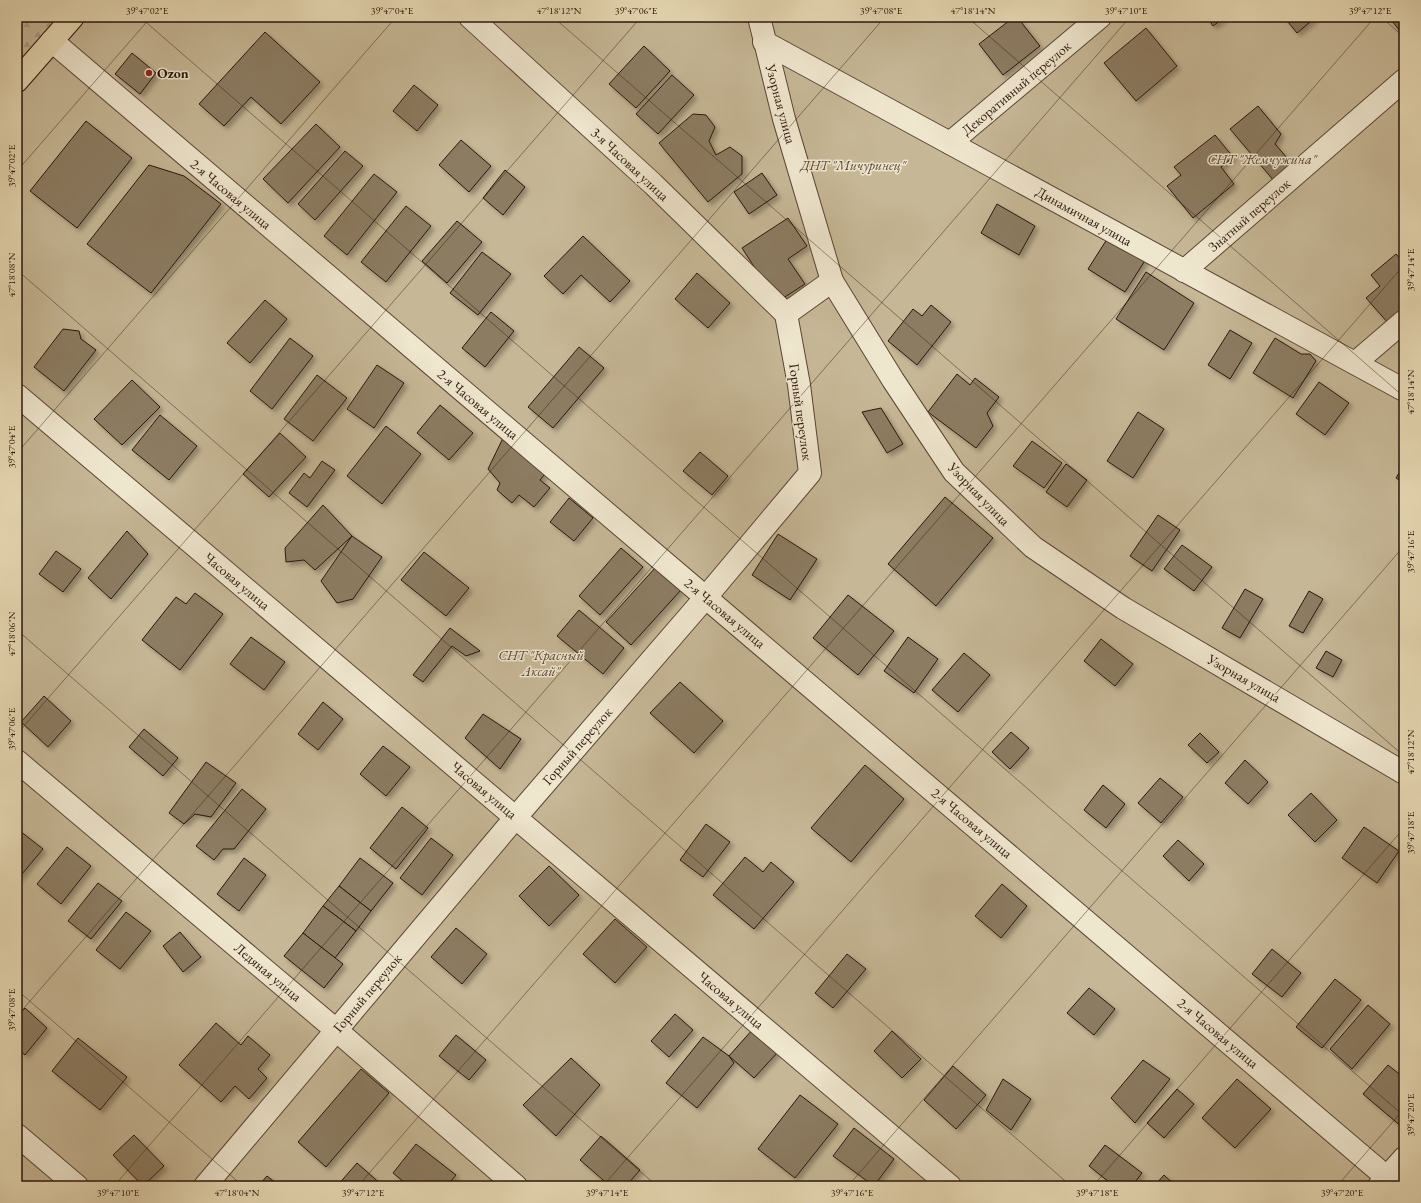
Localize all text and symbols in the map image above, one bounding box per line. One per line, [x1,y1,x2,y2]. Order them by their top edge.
text: 39°47'02"E [126,4,169,17]
text: 39°47'04"E [371,4,414,17]
text: 47°18'12"N [537,4,582,17]
text: 39°47'06"E [615,4,658,17]
text: 39°47'08"E [860,4,903,17]
text: 47°18'14"N [951,4,996,17]
text: 39°47'10"E [1105,4,1148,17]
text: 39°47'12"E [1349,4,1392,17]
street label: Декоративный переулок [957,37,1075,139]
street label: Узорная улица [761,61,800,146]
place label: Ozon [157,64,189,82]
marker: Ozon [144,68,154,78]
street label: 3-я Часовая улица [587,123,673,205]
text: 39°47'02"E [5,144,18,187]
park label: СНТ "Жемчужина" [1207,150,1318,168]
street label: 2-я Часовая улица [187,155,276,233]
park label: ДНТ "Мичуринец" [799,156,907,174]
street label: Знатный переулок [1204,174,1294,256]
street label: Динамичная улица [1033,182,1136,250]
text: 39°47'14"E [1404,248,1417,291]
text: 47°18'08"N [5,252,18,297]
street label: Горный переулок [785,362,817,462]
street label: 2-я Часовая улица [434,365,523,443]
text: 47°18'14"N [1404,369,1417,414]
text: 39°47'04"E [5,425,18,468]
street label: Узорная улица [943,458,1014,530]
text: 39°47'16"E [1404,530,1417,573]
street label: Часовая улица [200,548,274,614]
street label: 2-я Часовая улица [681,574,770,652]
text: 47°18'06"N [5,611,18,656]
park label: СНТ "Красный Аксай" [498,646,584,680]
street label: Узорная улица [1203,649,1284,706]
street label: Горный переулок [538,703,616,789]
text: 39°47'06"E [5,707,18,750]
text: 47°18'12"N [1404,729,1417,774]
street label: Часовая улица [447,757,521,823]
street label: 2-я Часовая улица [928,784,1017,862]
text: 39°47'18"E [1404,811,1417,854]
street label: Ледяная улица [231,939,306,1006]
street label: Горный переулок [329,950,405,1036]
street label: Часовая улица [694,967,768,1033]
text: 39°47'08"E [5,988,18,1031]
street label: 2-я Часовая улица [1174,994,1263,1072]
text: 39°47'20"E [1404,1093,1417,1136]
text: 39°47'10"E [97,1186,140,1199]
text: 47°18'04"N [215,1186,260,1199]
text: 39°47'12"E [342,1186,385,1199]
text: 39°47'14"E [586,1186,629,1199]
text: 39°47'16"E [831,1186,874,1199]
text: 39°47'18"E [1076,1186,1119,1199]
text: 39°47'20"E [1321,1186,1364,1199]

